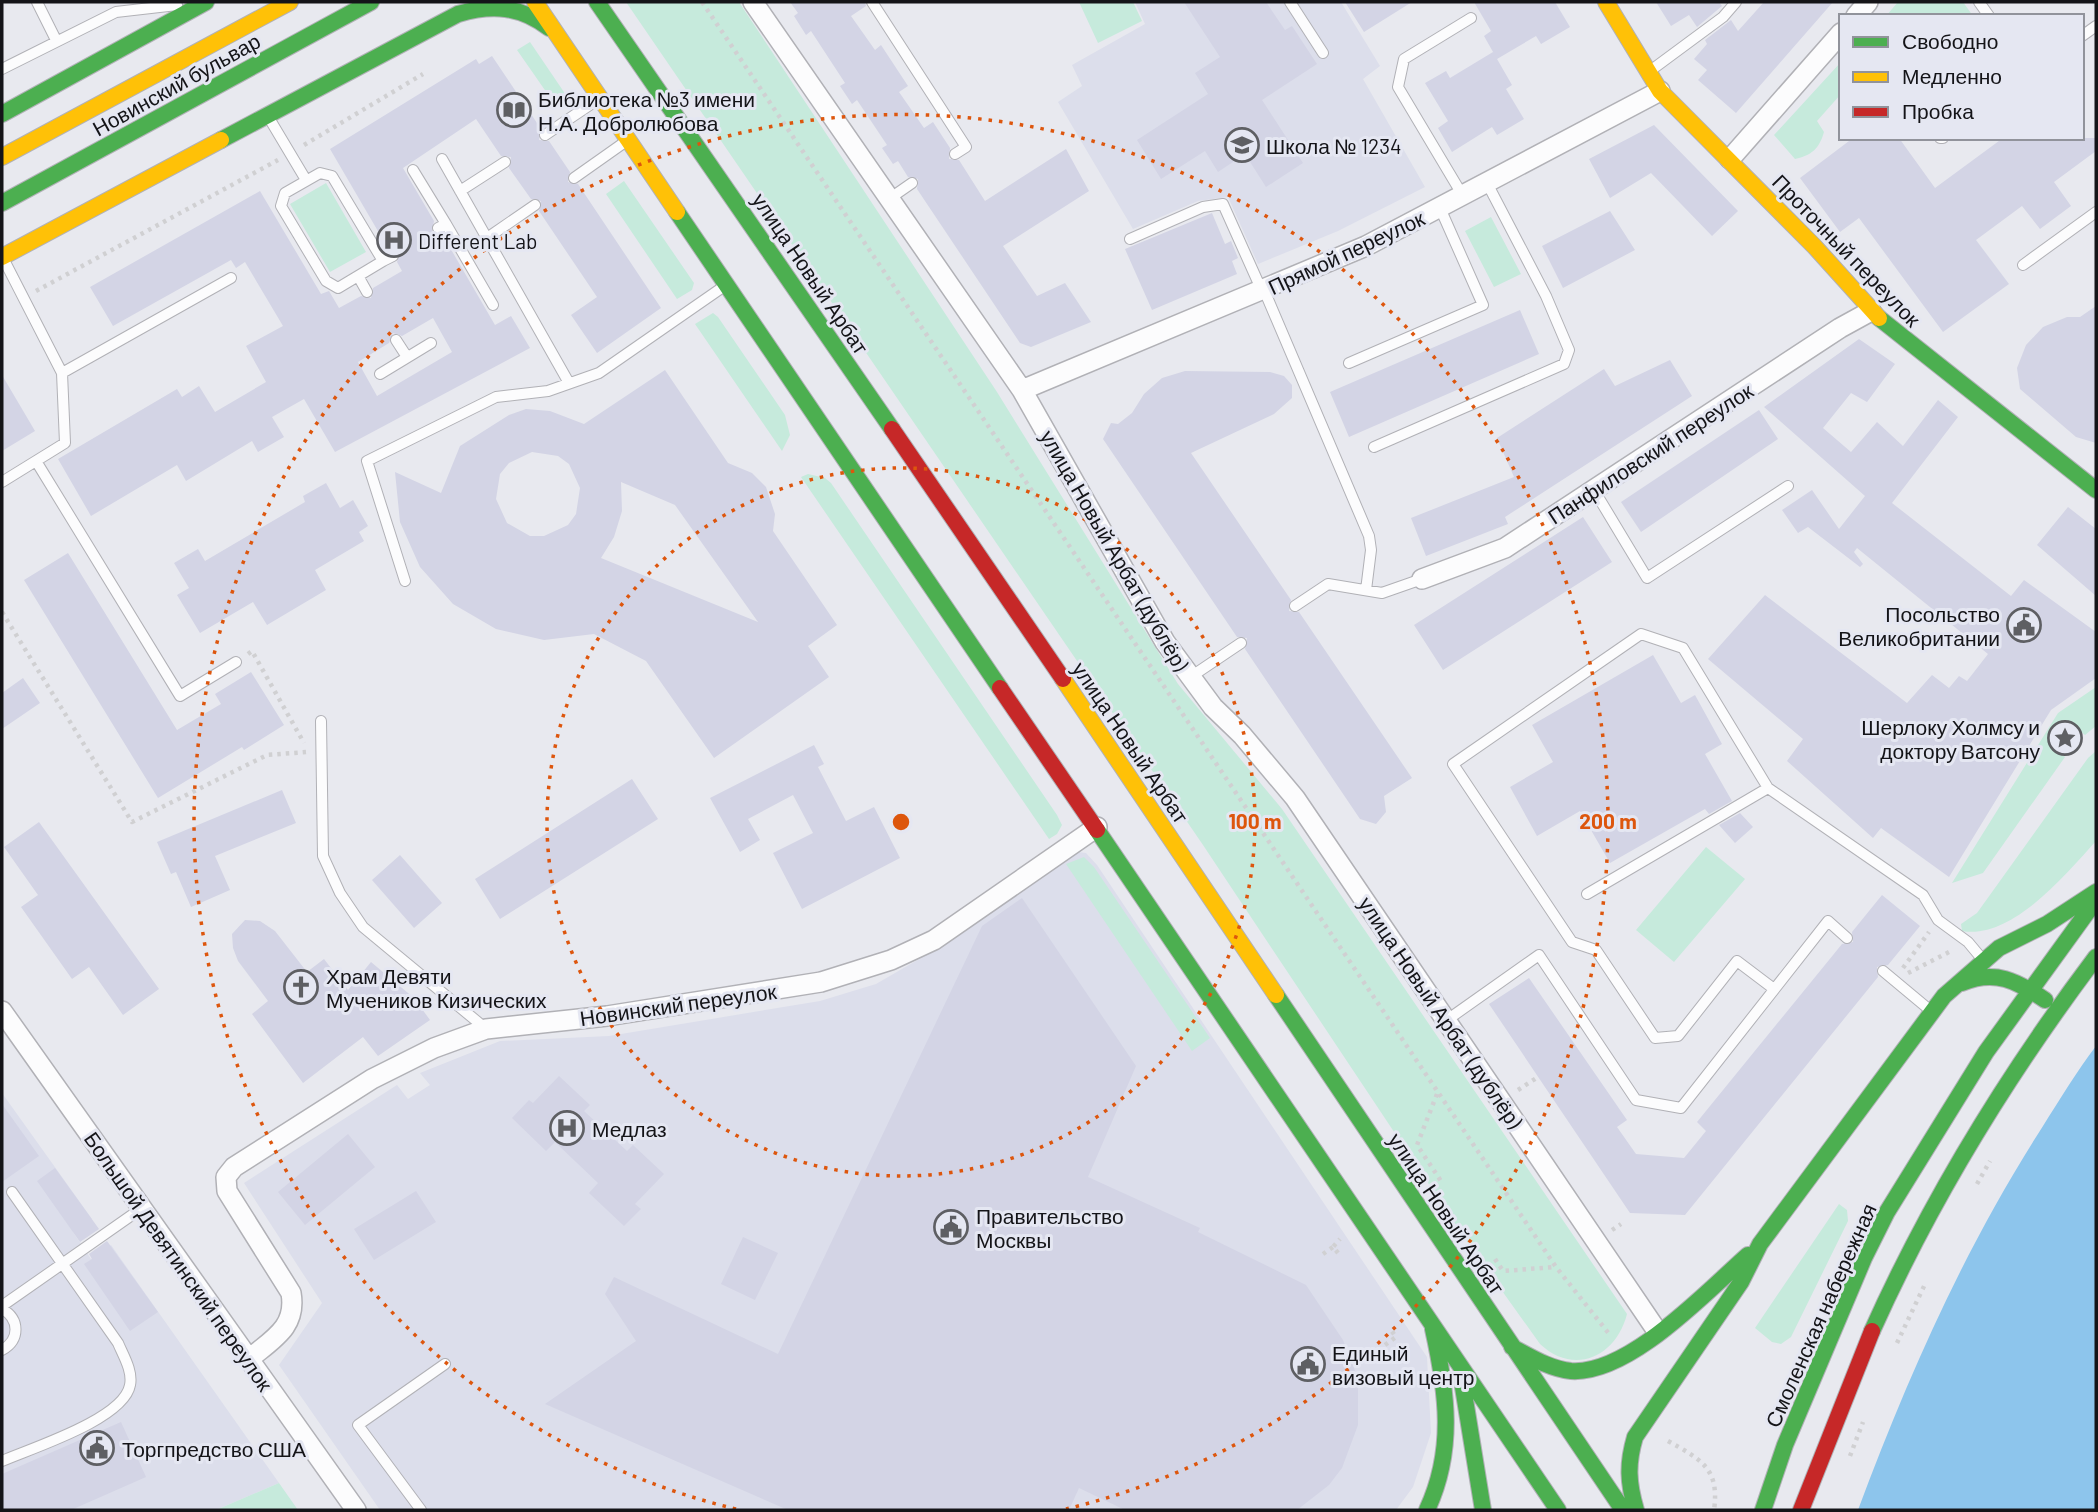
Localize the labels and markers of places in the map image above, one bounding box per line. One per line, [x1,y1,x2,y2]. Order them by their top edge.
place label: Библиотека №3 имени Н.А. Добролюбова [538,86,755,135]
library icon: Библиотека №3 имени Н.А. Добролюбова [495,91,533,129]
school or university icon: Школа № 1234 [1223,126,1261,164]
place label: Школа № 1234 [1266,133,1402,158]
hospital icon: Different Lab [375,221,413,259]
place label: Different Lab [418,228,538,253]
place label: Посольство Великобритании [1838,601,2000,650]
public building icon: Посольство Великобритании [2005,606,2043,644]
place label: Шерлоку Холмсу и доктору Ватсону [1861,714,2040,763]
place icon: Шерлоку Холмсу и доктору Ватсону [2046,719,2084,757]
centre of rings [889,810,913,834]
place label: Храм Девяти Мучеников Кизических [326,963,547,1012]
church icon: Храм Девяти Мучеников Кизических [282,968,320,1006]
hospital icon: Медлаз [548,1109,586,1147]
place label: Медлаз [592,1116,667,1141]
place label: Правительство Москвы [976,1203,1124,1252]
public building icon: Правительство Москвы [932,1208,970,1246]
place label: Единый визовый центр [1332,1340,1475,1389]
public building icon: Единый визовый центр [1289,1345,1327,1383]
public building icon: Торгпредство США [78,1429,116,1467]
place label: Торгпредство США [122,1436,306,1461]

